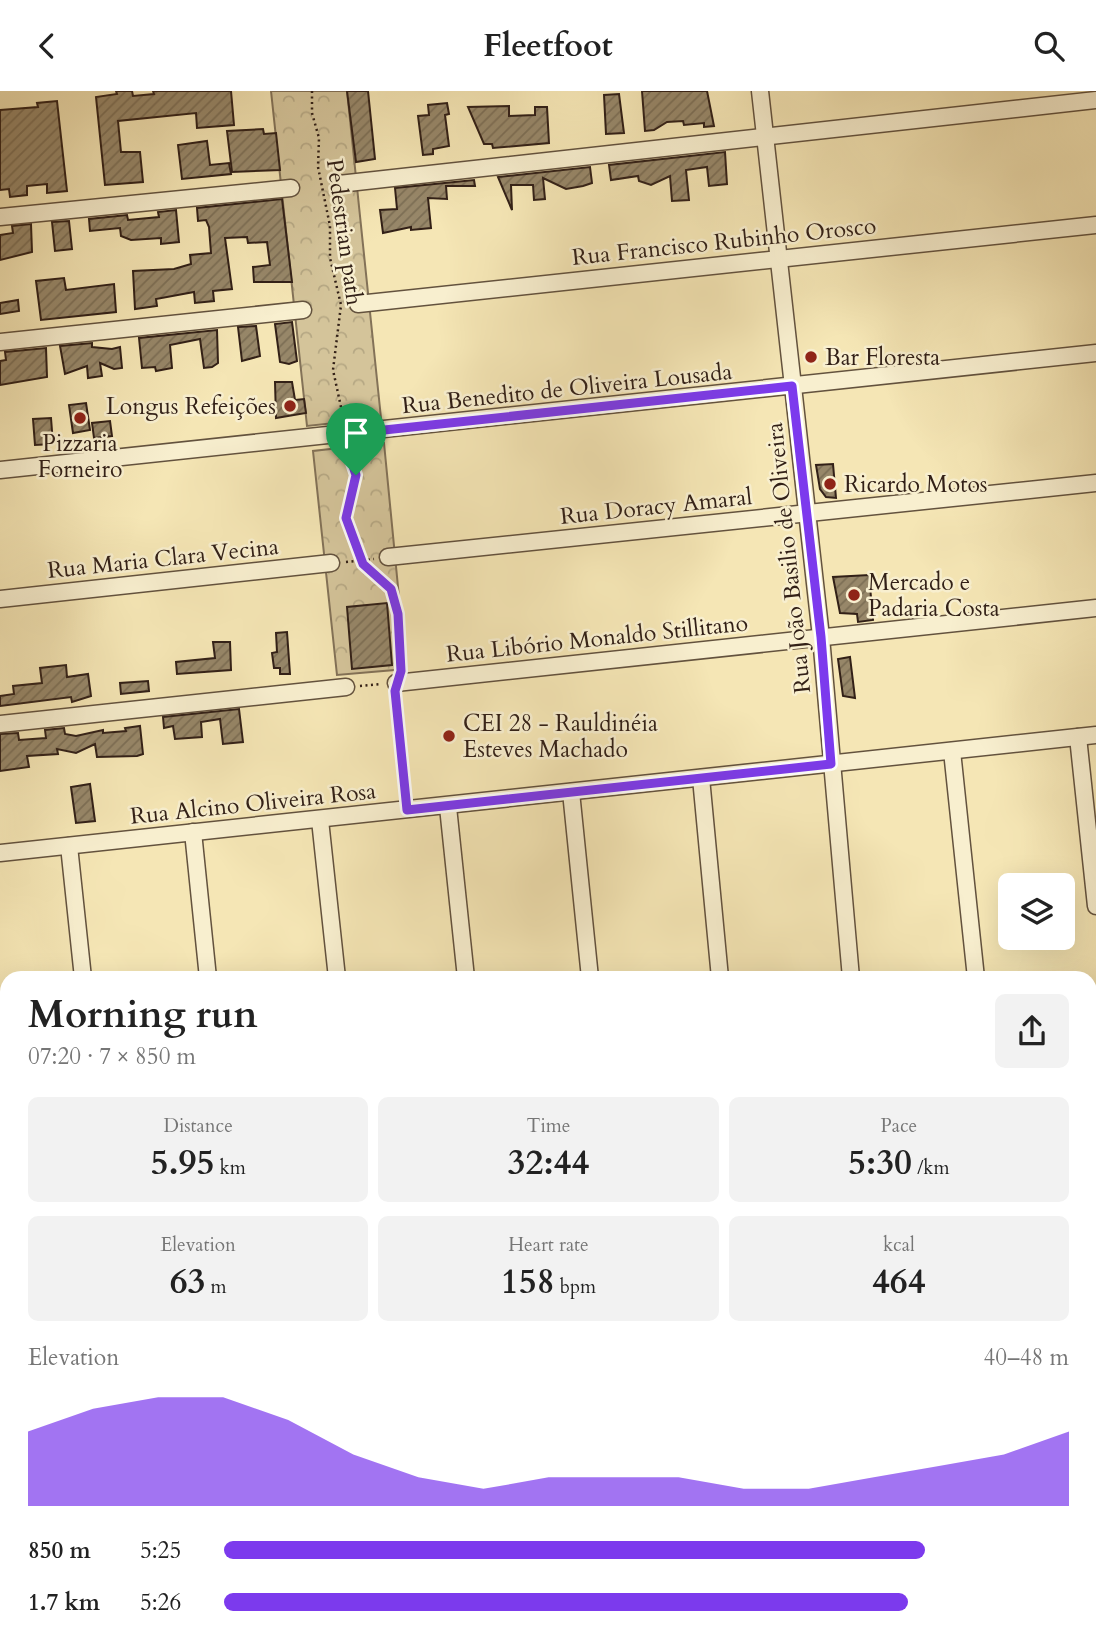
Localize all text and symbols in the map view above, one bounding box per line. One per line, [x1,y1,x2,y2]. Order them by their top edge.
text: Fleetfoot [483,24,613,68]
icon: back [28,27,66,65]
icon: search [1030,27,1068,65]
street label: Pedestrian path [319,157,370,308]
street label: Rua Francisco Rubinho Orosco [570,210,878,273]
place label: Bar Floresta [825,342,940,373]
marker: Bar Floresta [803,349,819,365]
street label: Rua Benedito de Oliveira Lousada [400,356,734,421]
place label: Longus Refeições [106,391,276,422]
marker: Longus Refeições [282,398,298,414]
pin [326,403,386,475]
marker: Pizzaria Forneiro [72,410,88,426]
icon: arrive [337,414,375,452]
street label: Rua João Basilio de Oliveira [759,421,818,695]
place label: Pizzaria Forneiro [38,428,122,485]
place label: Ricardo Motos [844,469,988,500]
marker: Ricardo Motos [822,476,838,492]
street label: Rua Doracy Amaral [559,481,754,532]
street label: Rua Maria Clara Vecina [46,531,280,586]
place label: Mercado e Padaria Costa [868,567,1000,624]
marker: Mercado e Padaria Costa [846,587,862,603]
street label: Rua Libório Monaldo Stillitano [445,607,749,670]
place label: CEI 28 - Rauldinéia Esteves Machado [463,708,658,765]
marker: CEI 28 - Rauldinéia Esteves Machado [441,728,457,744]
street label: Rua Alcino Oliveira Rosa [129,775,377,832]
map controls [998,873,1075,950]
button: layers [998,873,1075,950]
text: Morning run [28,989,258,1041]
button: share [995,994,1069,1068]
text: 07:20 · 7 × 850 m [28,1041,196,1072]
text: Distance [163,1113,233,1139]
text: Time [527,1113,570,1139]
text: Pace [880,1113,917,1139]
text: 5.95 [151,1139,214,1187]
text: 32:44 [508,1139,589,1187]
text: 5:30 [848,1139,912,1187]
text: km [214,1155,246,1181]
text: /km [912,1155,950,1181]
text: Elevation [160,1232,236,1258]
text: Heart rate [508,1232,589,1258]
text: kcal [883,1232,915,1258]
text: 63 [170,1258,206,1306]
text: 158 [501,1258,555,1306]
text: 464 [872,1258,926,1306]
text: m [206,1274,227,1300]
text: bpm [555,1274,596,1300]
text: Elevation [28,1342,119,1373]
text: 40–48 m [984,1342,1069,1373]
text: 850 m [28,1535,91,1566]
text: 5:25 [140,1535,181,1566]
text: 1.7 km [28,1587,100,1618]
text: 5:26 [140,1587,181,1618]

